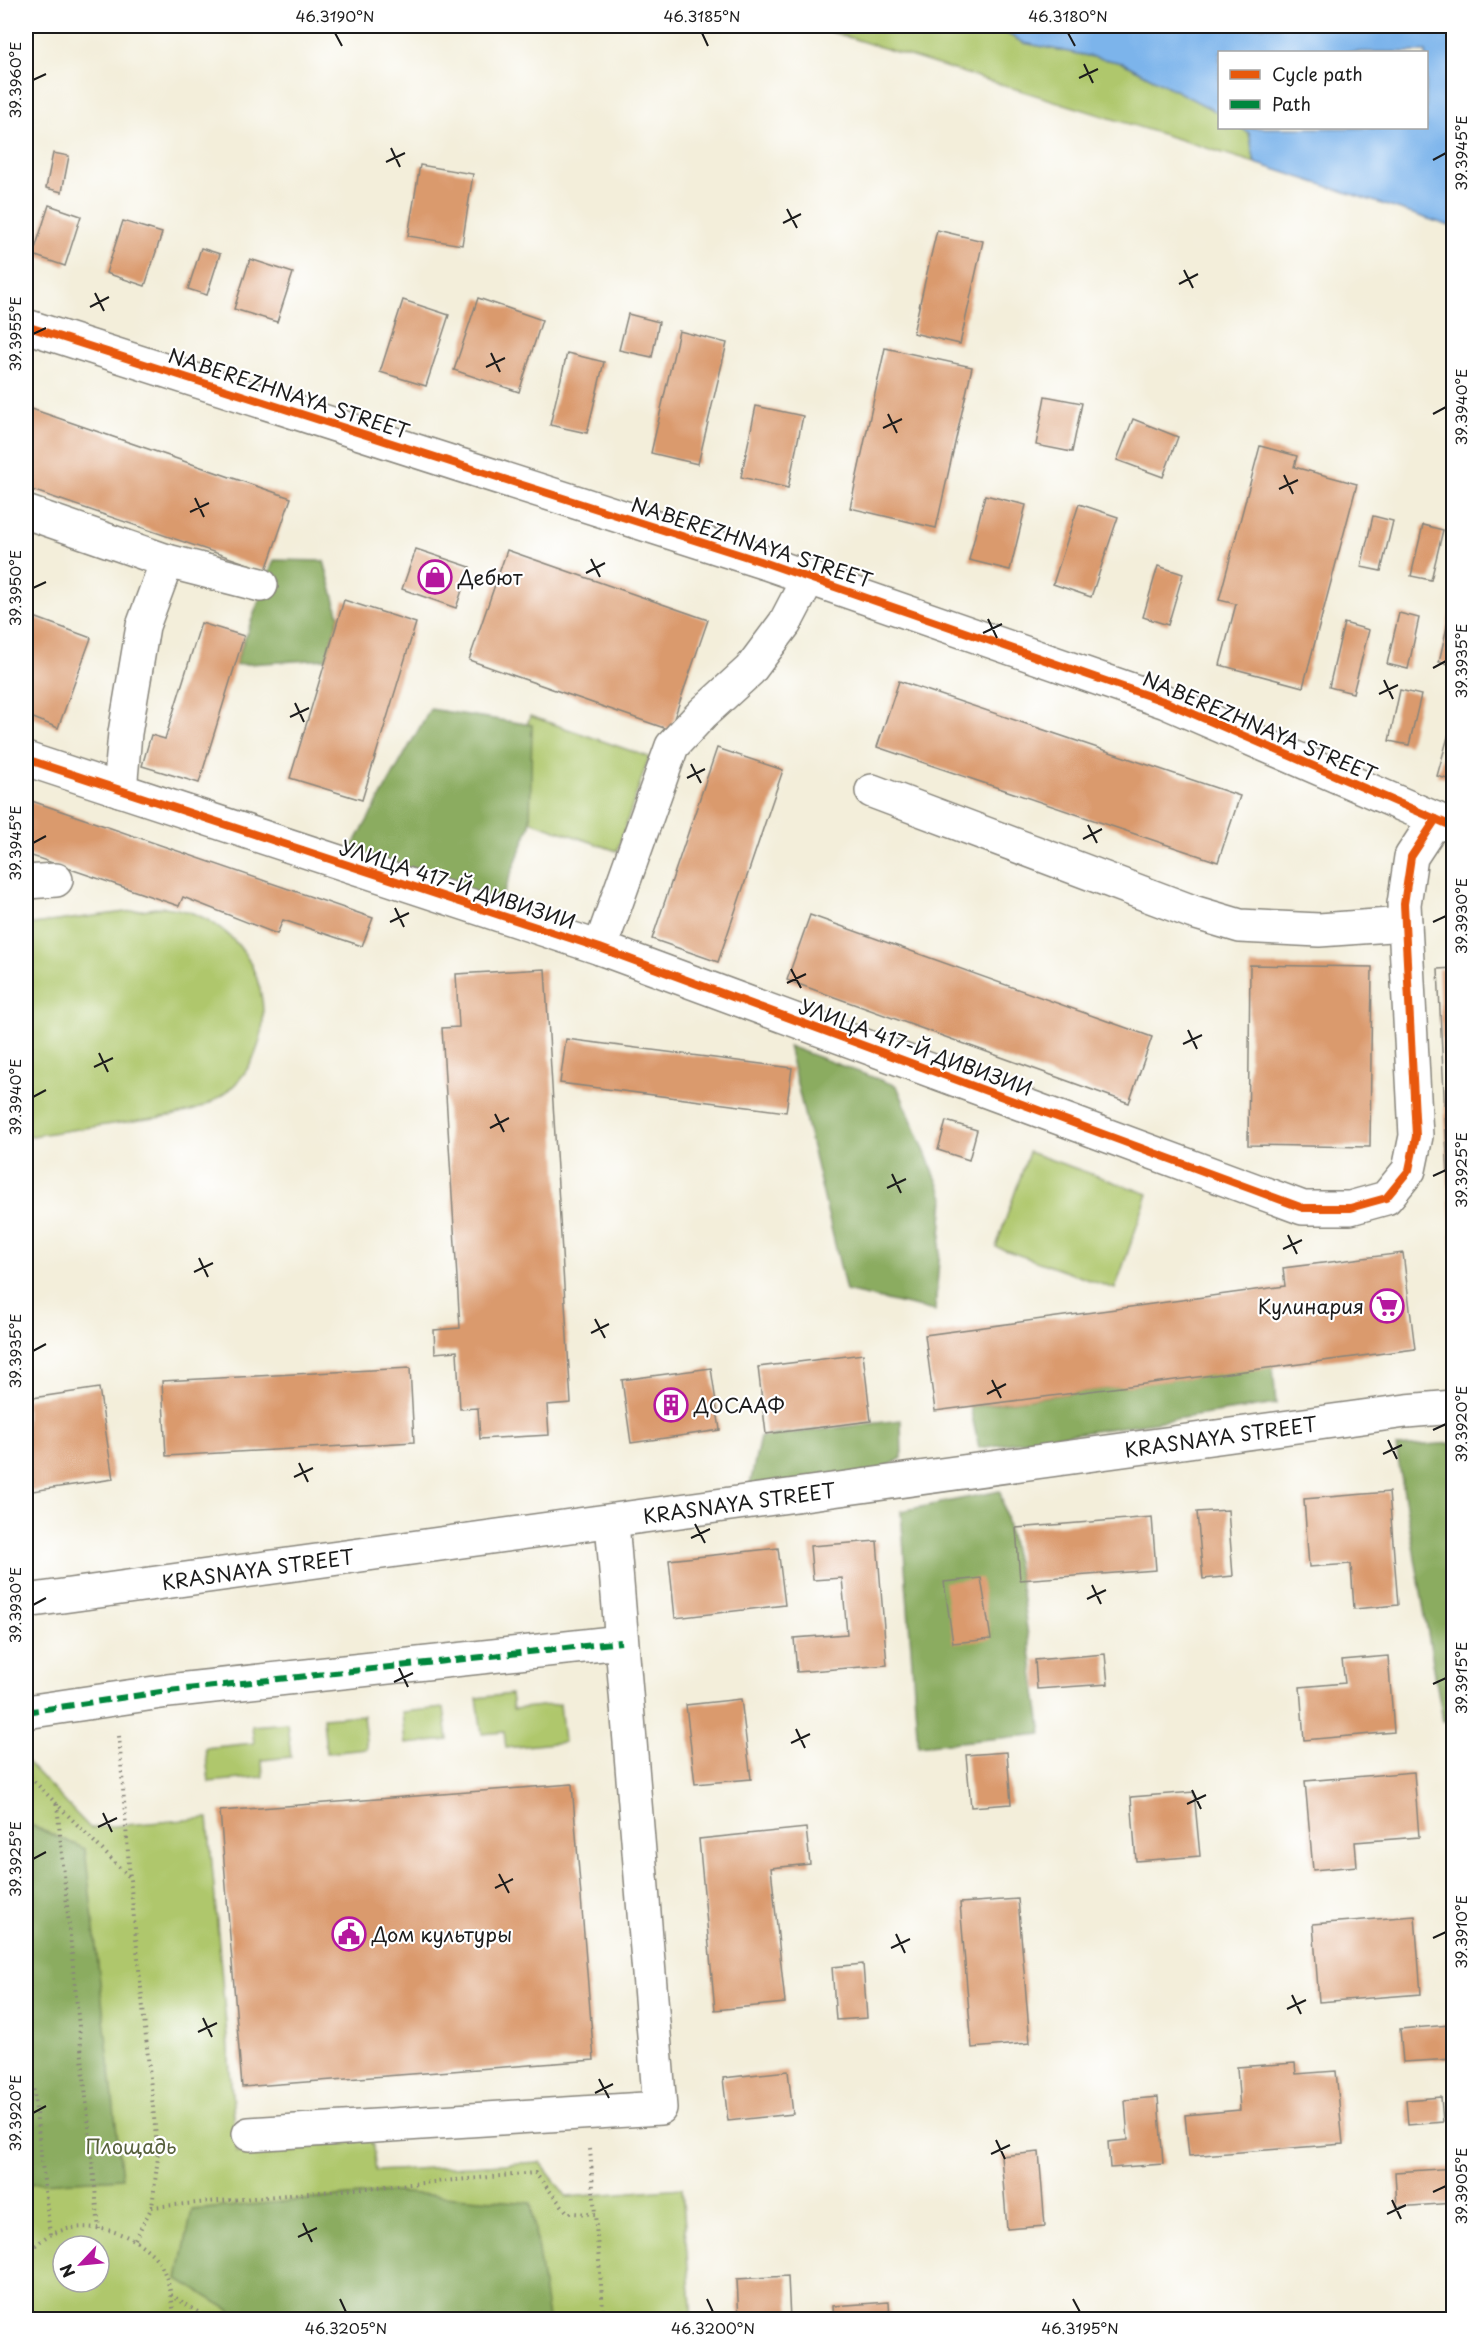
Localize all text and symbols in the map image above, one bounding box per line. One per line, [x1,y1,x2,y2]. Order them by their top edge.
text: 46.3190°N [296,4,374,27]
text: 46.3185°N [664,4,740,27]
text: 46.3180°N [1028,4,1108,27]
text: 39.3960°E [3,42,26,118]
legend [1218,51,1428,129]
text: Cycle path [1272,60,1363,87]
text: Path [1272,90,1311,117]
text: 39.3945°E [1449,115,1472,191]
text: 39.3955°E [3,296,26,372]
street label: NABEREZHNAYA STREET [165,340,414,446]
text: 39.3940°E [1449,369,1472,445]
street label: NABEREZHNAYA STREET [628,489,877,595]
text: 39.3950°E [3,550,26,626]
shop icon: Дебют [417,559,453,595]
place label: Дебют [457,562,523,592]
text: 39.3935°E [1449,623,1472,699]
street label: NABEREZHNAYA STREET [1138,663,1382,789]
text: 39.3945°E [3,805,26,881]
street label: УЛИЦА 417-Й ДИВИЗИИ [336,832,580,936]
text: 39.3930°E [1449,878,1472,954]
street label: УЛИЦА 417-Й ДИВИЗИИ [795,991,1037,1103]
text: 39.3940°E [3,1059,26,1135]
text: 39.3925°E [1449,1132,1472,1208]
supermarket icon: Кулинария [1369,1288,1405,1324]
place label: Кулинария [1258,1291,1364,1321]
text: 39.3935°E [3,1313,26,1389]
text: 39.3920°E [1449,1386,1472,1462]
building icon: ДОСААФ [653,1387,689,1423]
place label: ДОСААФ [693,1390,785,1420]
street label: KRASNAYA STREET [1123,1408,1319,1465]
street label: KRASNAYA STREET [641,1475,838,1531]
street label: KRASNAYA STREET [160,1541,356,1597]
text: 39.3930°E [3,1567,26,1643]
text: 39.3915°E [1449,1642,1472,1714]
text: 39.3925°E [3,1821,26,1897]
text: 39.3910°E [1449,1895,1472,1969]
public building icon: Дом культуры [331,1916,367,1952]
place label: Дом культуры [371,1919,512,1949]
text: 39.3920°E [3,2075,26,2151]
park label: Площадь [85,2131,177,2161]
text: 39.3905°E [1449,2148,1472,2224]
north arrow [51,2234,111,2294]
text: N [53,2260,80,2282]
text: 46.3205°N [305,2316,387,2339]
text: 46.3200°N [671,2316,755,2339]
text: 46.3195°N [1041,2316,1119,2339]

